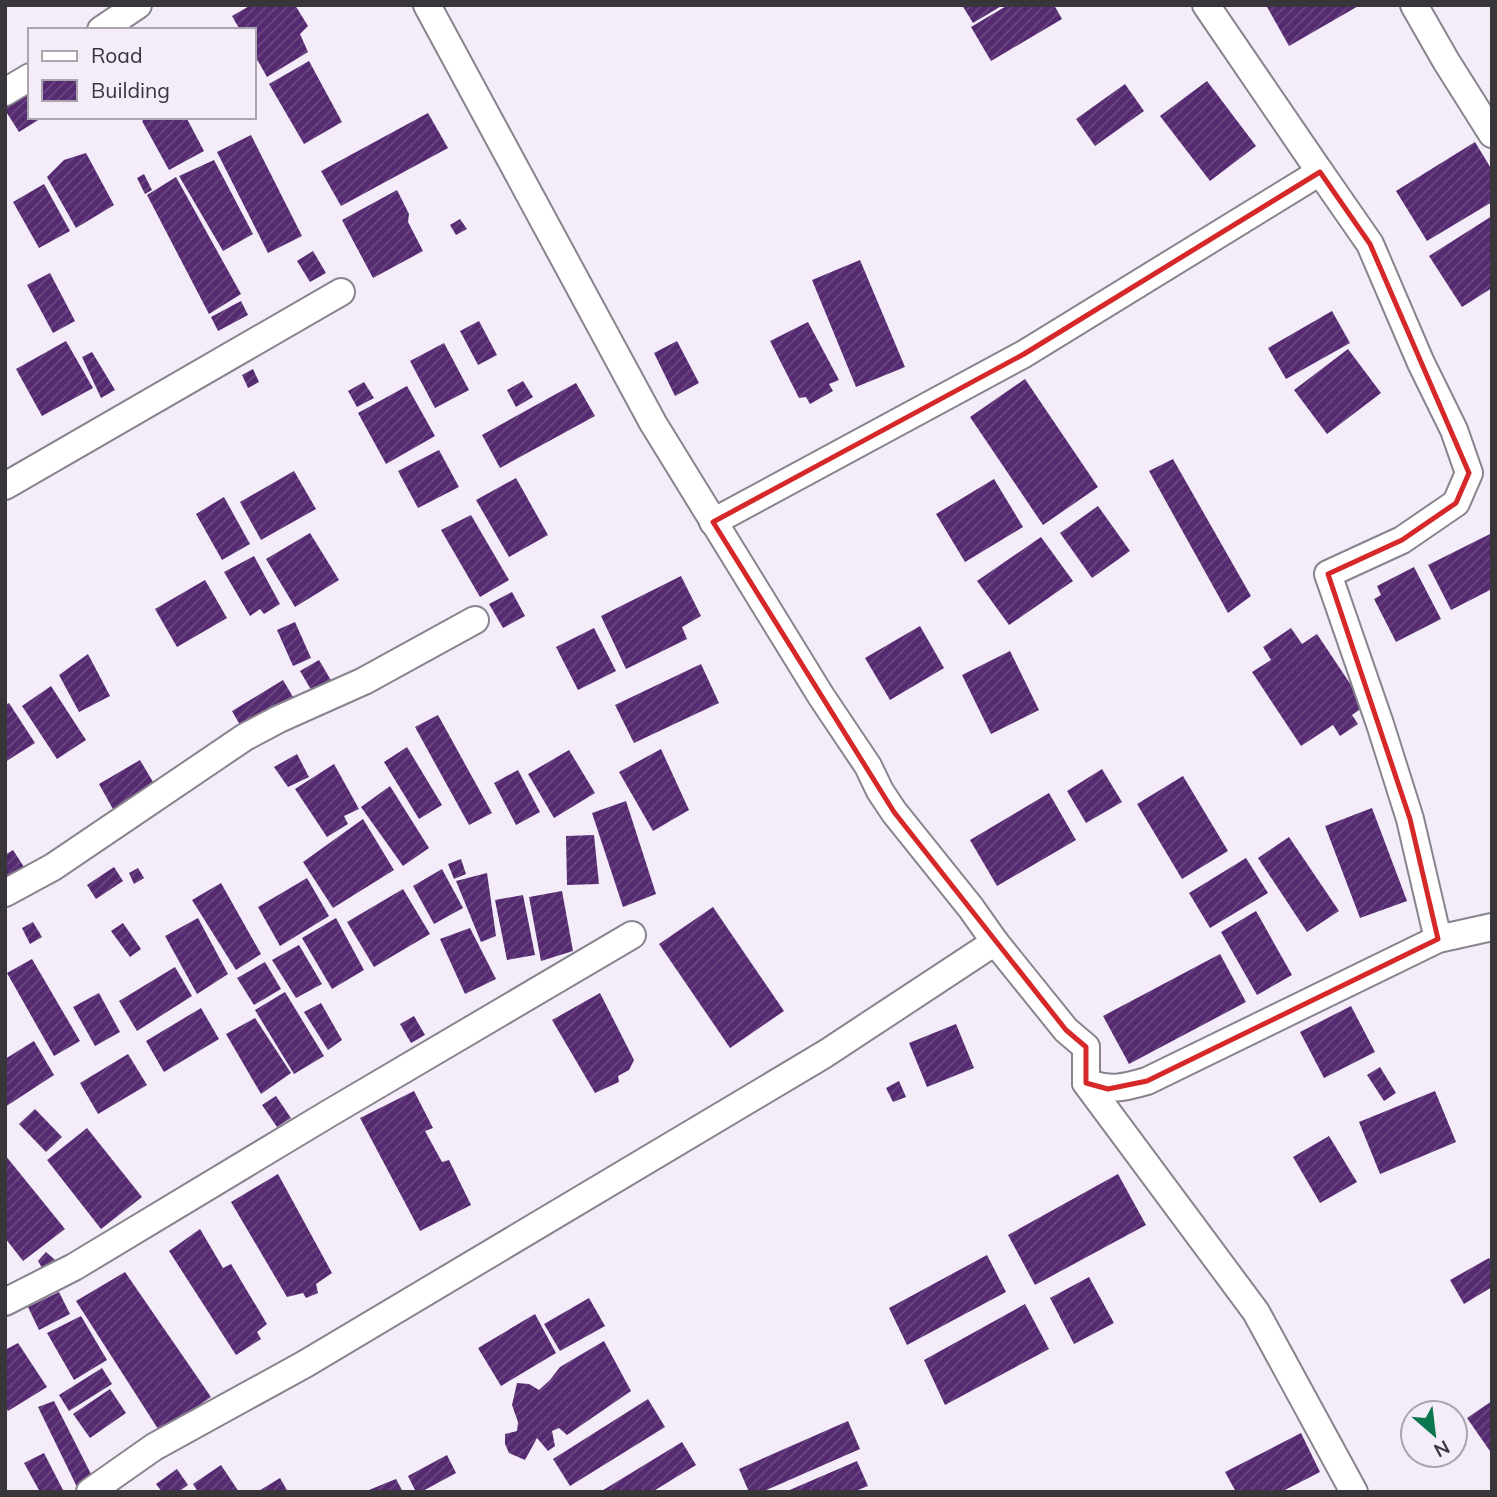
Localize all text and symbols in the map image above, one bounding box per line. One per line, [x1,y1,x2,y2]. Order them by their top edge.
legend [28,28,256,119]
text: Road [91,42,142,68]
text: Building [91,77,170,103]
north arrow [1399,1399,1469,1469]
text: N [1430,1435,1454,1463]

